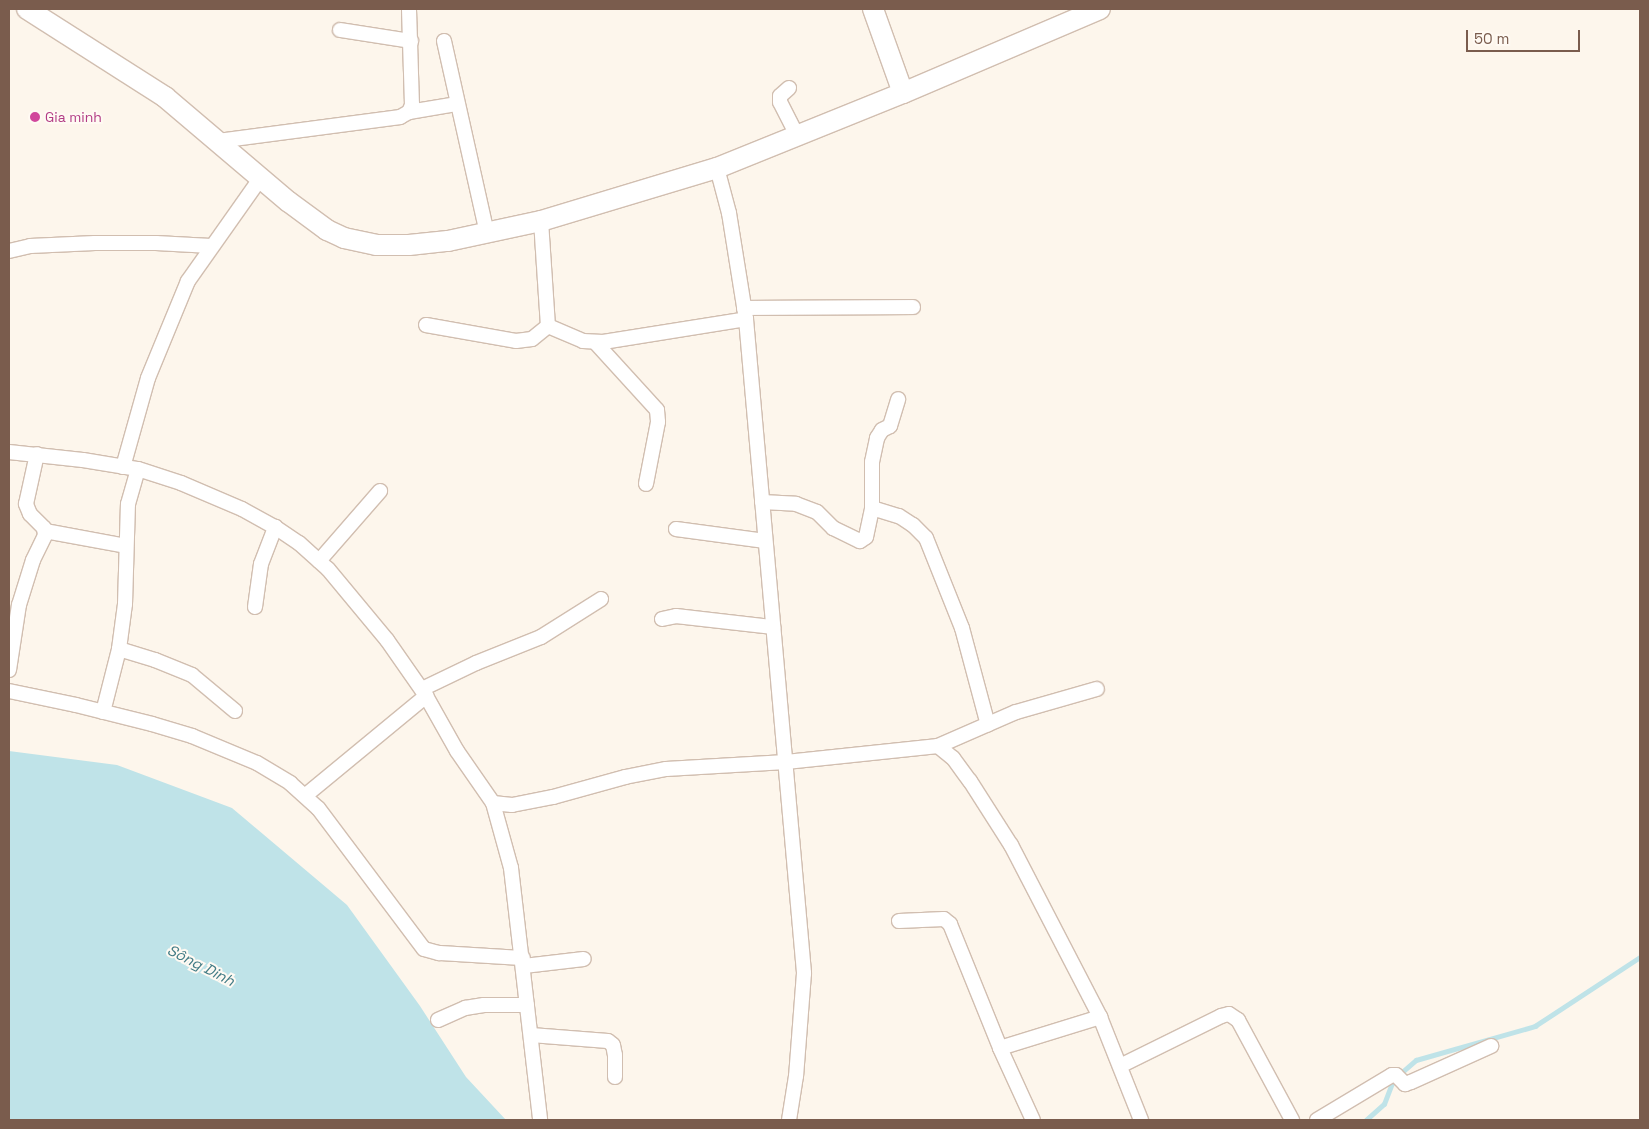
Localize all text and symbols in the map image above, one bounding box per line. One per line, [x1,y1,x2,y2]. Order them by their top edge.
scale bar [1469,20,1583,52]
text: 50 m [1474,29,1509,48]
place label: Gia minh [45,109,102,125]
marker: Gia minh [29,111,41,123]
water label: Sông Dinh [164,940,238,990]

